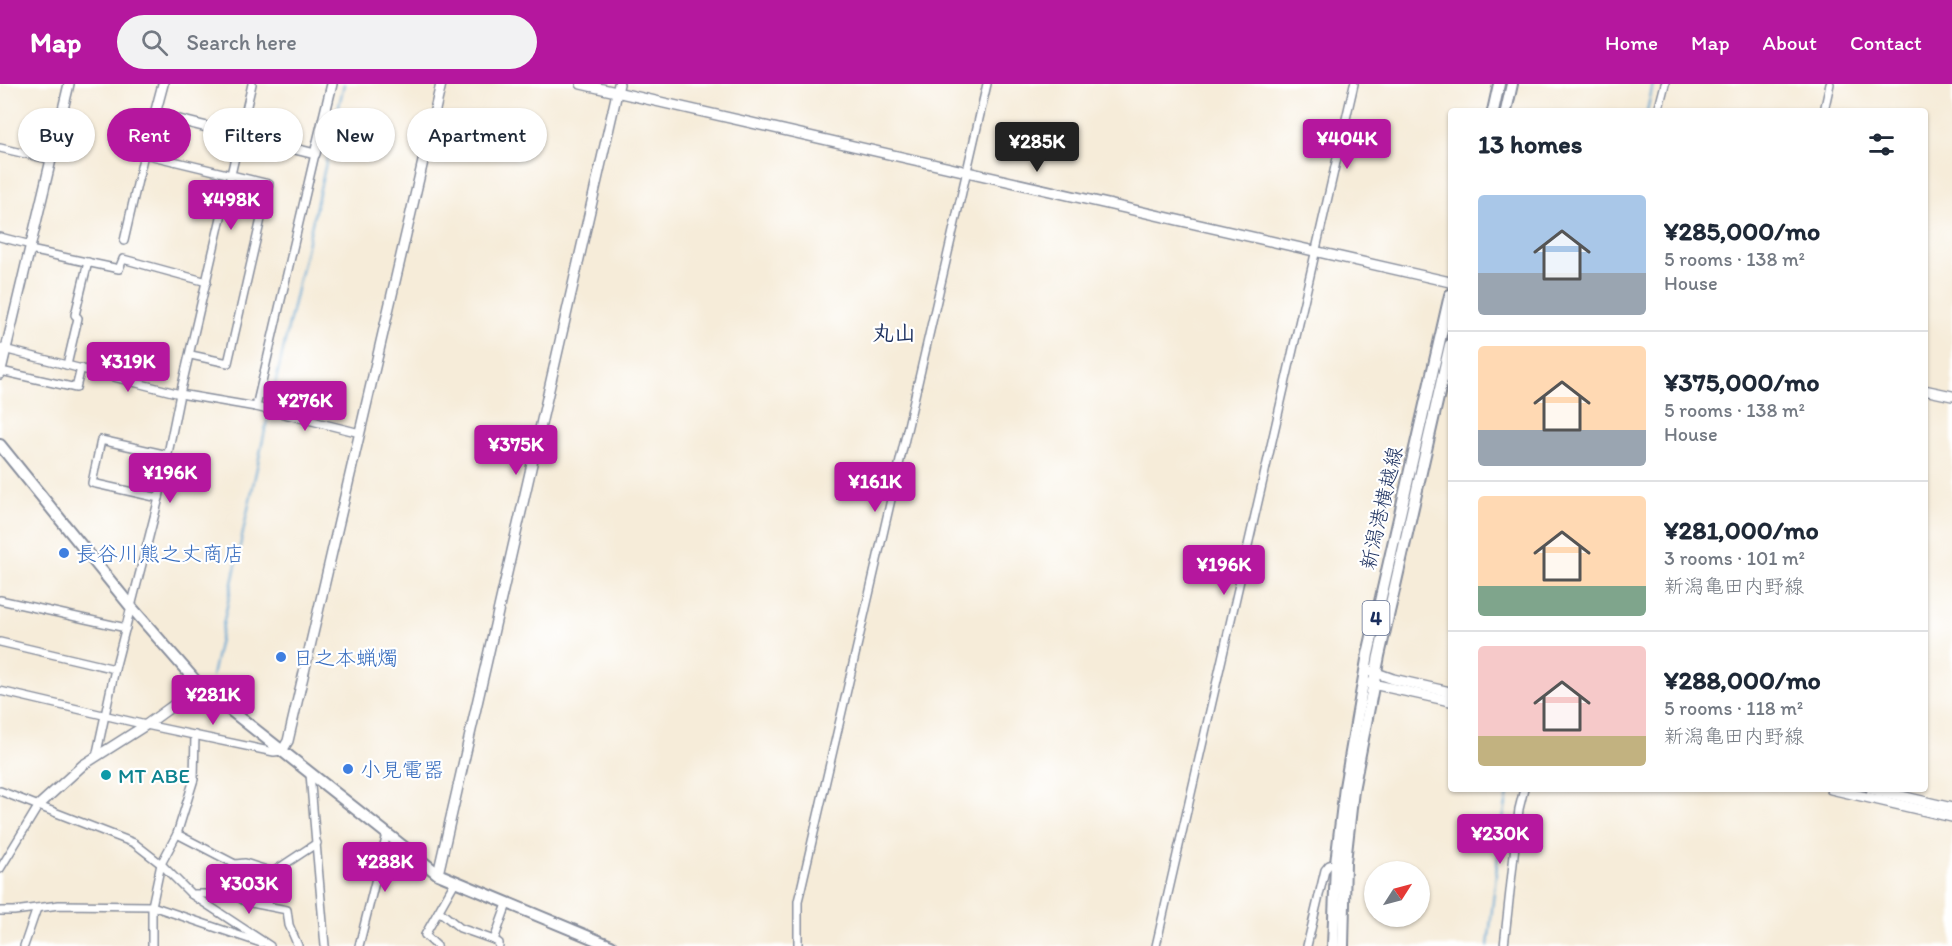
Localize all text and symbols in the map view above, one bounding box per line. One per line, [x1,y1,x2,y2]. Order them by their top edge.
search box [117,15,537,69]
text: Map [30,25,81,59]
icon: search [138,26,171,59]
text: Search here [186,29,297,56]
text: Home [1605,30,1658,55]
text: Map [1691,30,1730,55]
text: About [1763,30,1817,55]
text: Contact [1850,30,1922,55]
chip: Buy [18,108,95,162]
chip: Rent [107,108,191,162]
chip: Filters [203,108,303,162]
chip: New [315,108,395,162]
chip: Apartment [407,108,547,162]
pin: ¥404K [1305,119,1389,170]
pin: ¥285K [995,122,1079,173]
text: ¥404K [1317,126,1377,150]
text: 13 homes [1478,128,1582,160]
icon: filters [1865,128,1898,161]
text: ¥285K [1009,129,1065,153]
pin: ¥498K [189,180,273,231]
text: ¥498K [202,187,260,211]
text: ¥285,000/mo [1664,215,1820,247]
icon: home [1526,219,1598,291]
text: 5 rooms · 138 m² [1664,247,1805,271]
text: House [1664,271,1718,295]
district label: 丸山 [872,319,916,346]
pin: ¥319K [86,342,170,393]
text: ¥319K [101,349,155,373]
text: ¥375,000/mo [1664,366,1819,398]
icon: home [1526,370,1598,442]
pin: ¥276K [263,381,347,432]
text: ¥276K [278,388,333,412]
text: 5 rooms · 138 m² [1664,398,1805,422]
text: House [1664,422,1718,446]
pin: ¥375K [474,425,558,476]
text: ¥375K [488,432,544,456]
street label: 新潟港横越線 [1355,444,1407,572]
pin: ¥196K [128,453,212,504]
text: ¥196K [143,460,197,484]
pin: ¥161K [833,462,917,513]
text: ¥161K [848,469,902,493]
text: ¥281,000/mo [1664,514,1819,546]
icon: home [1526,520,1598,592]
place label: 長谷川熊之丈商店 [76,541,244,566]
pin: ¥196K [1182,545,1266,596]
marker: 長谷川熊之丈商店 [57,546,71,560]
text: 3 rooms · 101 m² [1664,546,1805,570]
text: ¥196K [1197,552,1251,576]
text: 新潟亀田内野線 [1664,574,1804,598]
road number: 4 [1362,601,1390,635]
place label: 日之本蝋燭 [293,645,398,670]
marker: 日之本蝋燭 [274,650,288,664]
text: ¥288,000/mo [1664,664,1821,696]
icon: home [1526,670,1598,742]
pin: ¥281K [171,675,255,726]
text: ¥281K [186,682,240,706]
text: 5 rooms · 118 m² [1664,696,1803,720]
text: 新潟亀田内野線 [1664,724,1804,748]
place label: 小見電器 [360,757,444,782]
marker: 小見電器 [341,762,355,776]
place label: MT ABE [118,763,190,788]
marker: MT ABE [99,768,113,782]
pin: ¥230K [1458,814,1542,865]
text: ¥230K [1471,821,1529,845]
pin: ¥288K [343,842,427,893]
text: ¥288K [357,849,413,873]
north arrow [1364,861,1430,927]
map controls [1364,861,1430,927]
pin: ¥303K [207,864,291,915]
text: ¥303K [220,871,278,895]

